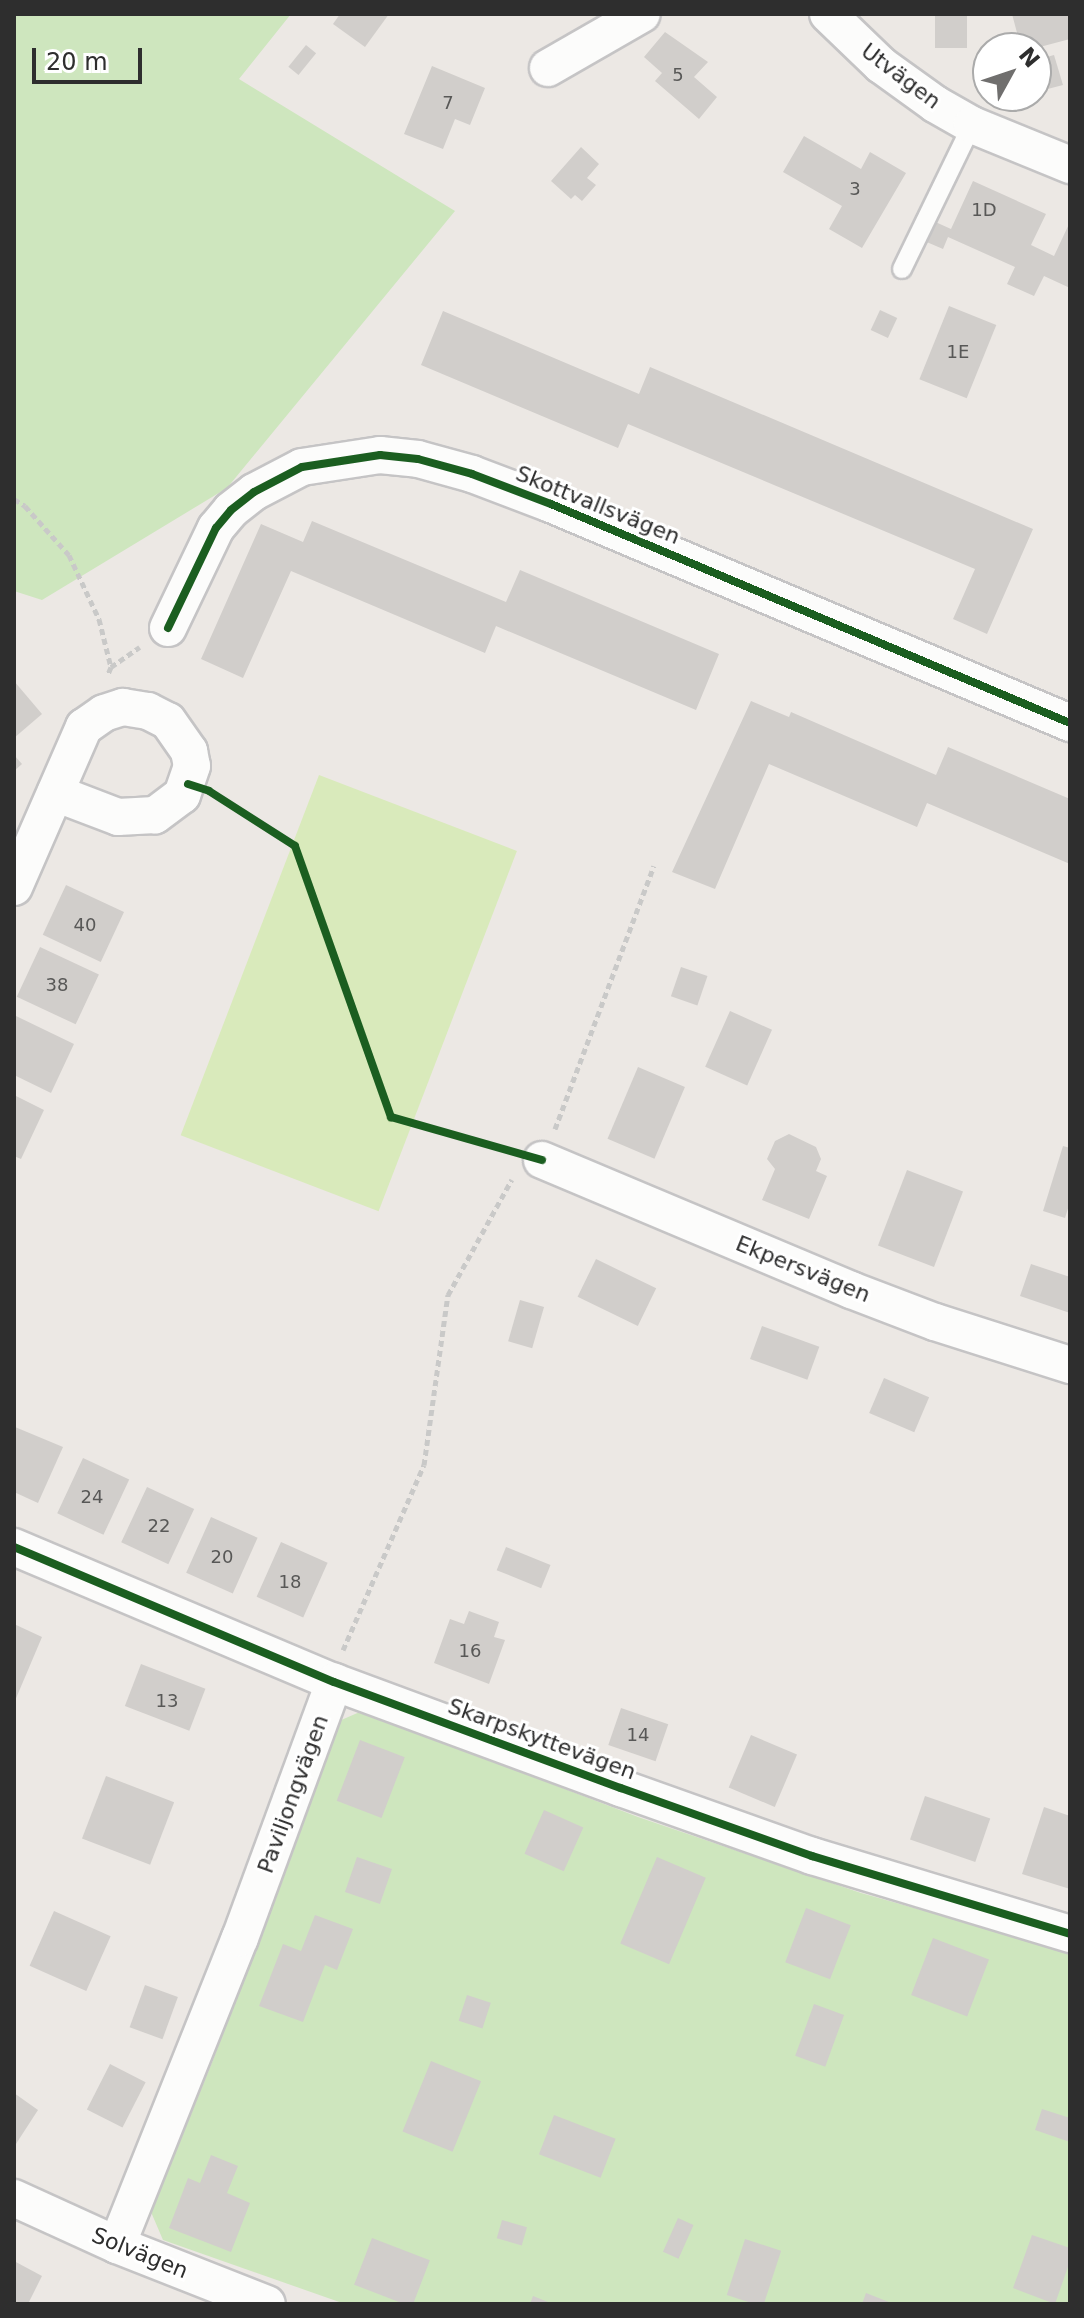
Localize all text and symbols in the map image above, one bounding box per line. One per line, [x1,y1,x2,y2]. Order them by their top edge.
scale bar [36,32,146,82]
north arrow [972,32,1052,112]
street label: Utvägen [856,38,946,114]
text: N [1014,42,1045,73]
text: 20 m [46,48,108,76]
house number: 5 [672,64,684,86]
house number: 7 [442,92,454,114]
house number: 3 [849,178,861,200]
house number: 1D [971,199,997,221]
house number: 1E [947,341,969,363]
street label: Skottvallsvägen [512,460,684,550]
house number: 40 [74,914,96,936]
house number: 38 [46,974,68,996]
street label: Ekpersvägen [732,1230,874,1308]
house number: 24 [81,1486,103,1508]
house number: 22 [148,1515,170,1537]
house number: 20 [211,1546,233,1568]
house number: 18 [279,1571,301,1593]
house number: 16 [459,1640,481,1662]
house number: 13 [156,1690,178,1712]
street label: Skarpskyttevägen [444,1693,640,1785]
street label: Paviljongvägen [252,1711,334,1877]
house number: 14 [627,1724,649,1746]
street label: Solvägen [88,2222,192,2284]

